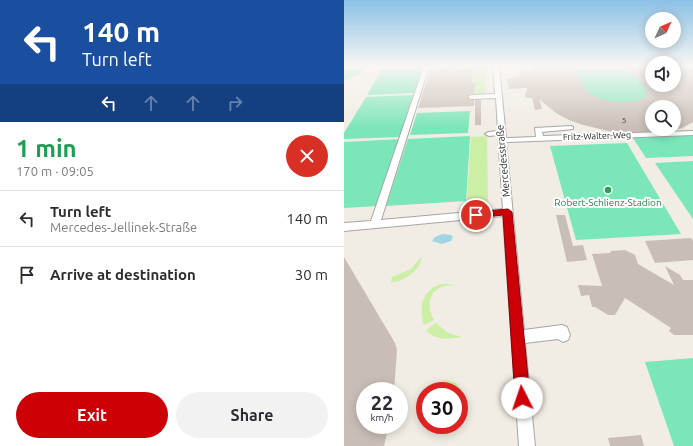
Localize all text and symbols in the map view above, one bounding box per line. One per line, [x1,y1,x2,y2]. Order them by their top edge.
north arrow [645,12,681,48]
map controls [645,12,681,136]
icon: left [16,16,68,68]
text: 140 m [82,16,160,47]
text: Turn left [82,49,152,69]
button: sound [645,56,681,92]
icon: left [98,92,120,114]
icon: ahead [140,92,162,114]
icon: ahead [182,92,204,114]
icon: right [224,92,246,114]
button: search [645,100,681,136]
house number: 5 [622,116,626,125]
street label: Mercedesstraße [494,124,512,198]
street label: Fritz-Walter-Weg [563,130,631,142]
text: 1 min [16,135,77,162]
button: close [286,135,328,177]
text: 170 m · 09:05 [16,164,94,178]
marker: Robert-Schlienz-Stadion [603,185,613,195]
place label: Robert-Schlienz-Stadion [554,197,662,208]
pin [459,198,493,232]
text: Turn left [50,203,111,220]
icon: arrive [465,204,487,226]
icon: left [16,208,38,230]
text: 140 m [286,210,328,227]
text: Mercedes-Jellinek-Straße [50,220,197,234]
icon: arrive [16,264,38,286]
text: Arrive at destination [50,266,196,283]
text: 30 m [295,266,328,283]
position arrow [501,377,543,419]
speed limit sign: 30 [416,382,468,434]
text: 22 [371,391,393,414]
button: Exit [16,392,168,438]
button: Share [176,392,328,438]
text: km/h [370,412,394,423]

